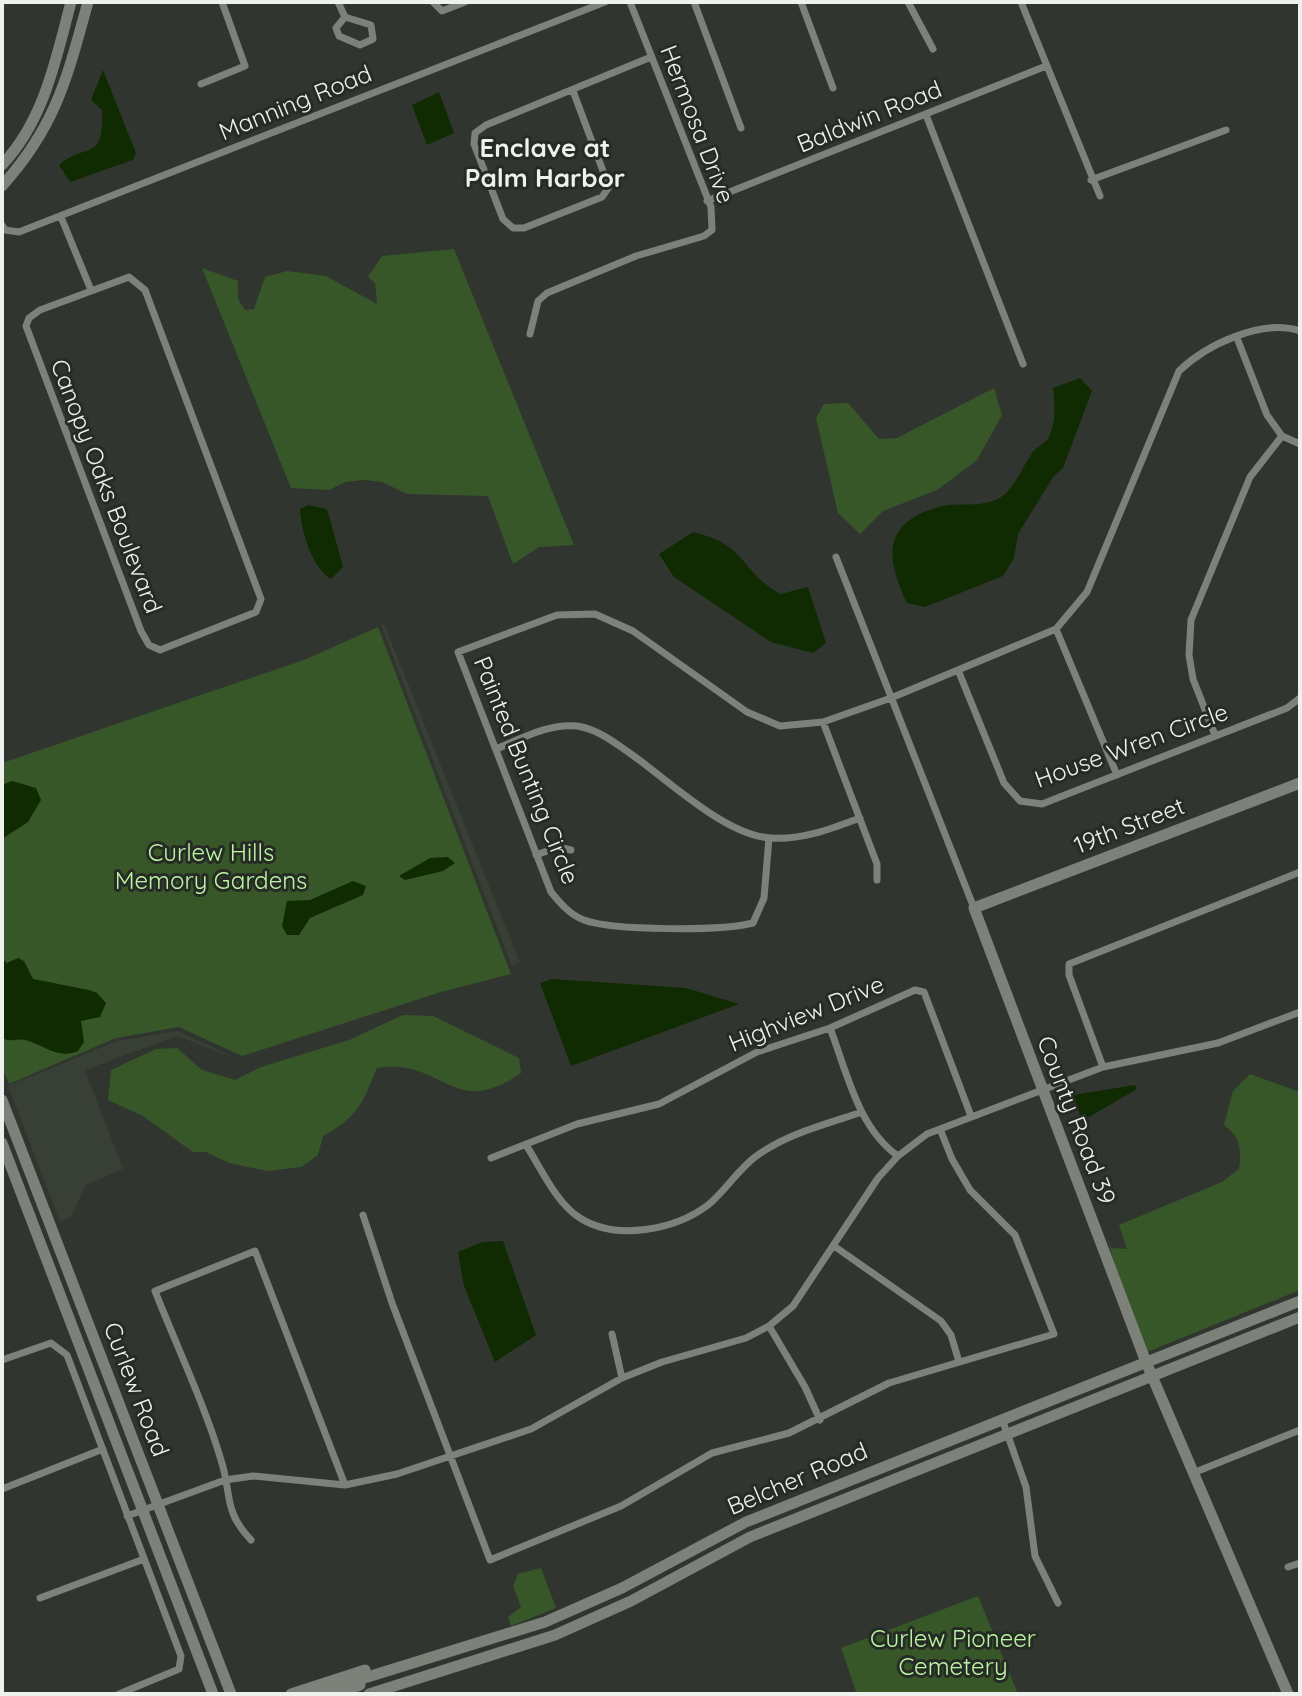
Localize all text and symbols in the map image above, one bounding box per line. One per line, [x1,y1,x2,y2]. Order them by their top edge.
street label: Hermosa Drive [654,41,742,207]
street label: Manning Road [214,58,376,146]
street label: Baldwin Road [792,73,946,159]
district label: Enclave at Palm Harbor [465,131,625,194]
street label: Canopy Oaks Boulevard [45,355,169,617]
street label: Painted Bunting Circle [468,652,586,888]
street label: House Wren Circle [1030,696,1232,794]
street label: 19th Street [1069,790,1189,860]
park label: Curlew Hills Memory Gardens [115,837,307,895]
street label: Highview Drive [724,968,888,1058]
street label: County Road 39 [1031,1031,1123,1209]
street label: Curlew Road [98,1318,176,1460]
street label: Belcher Road [722,1435,872,1521]
park label: Curlew Pioneer Cemetery [870,1623,1036,1681]

